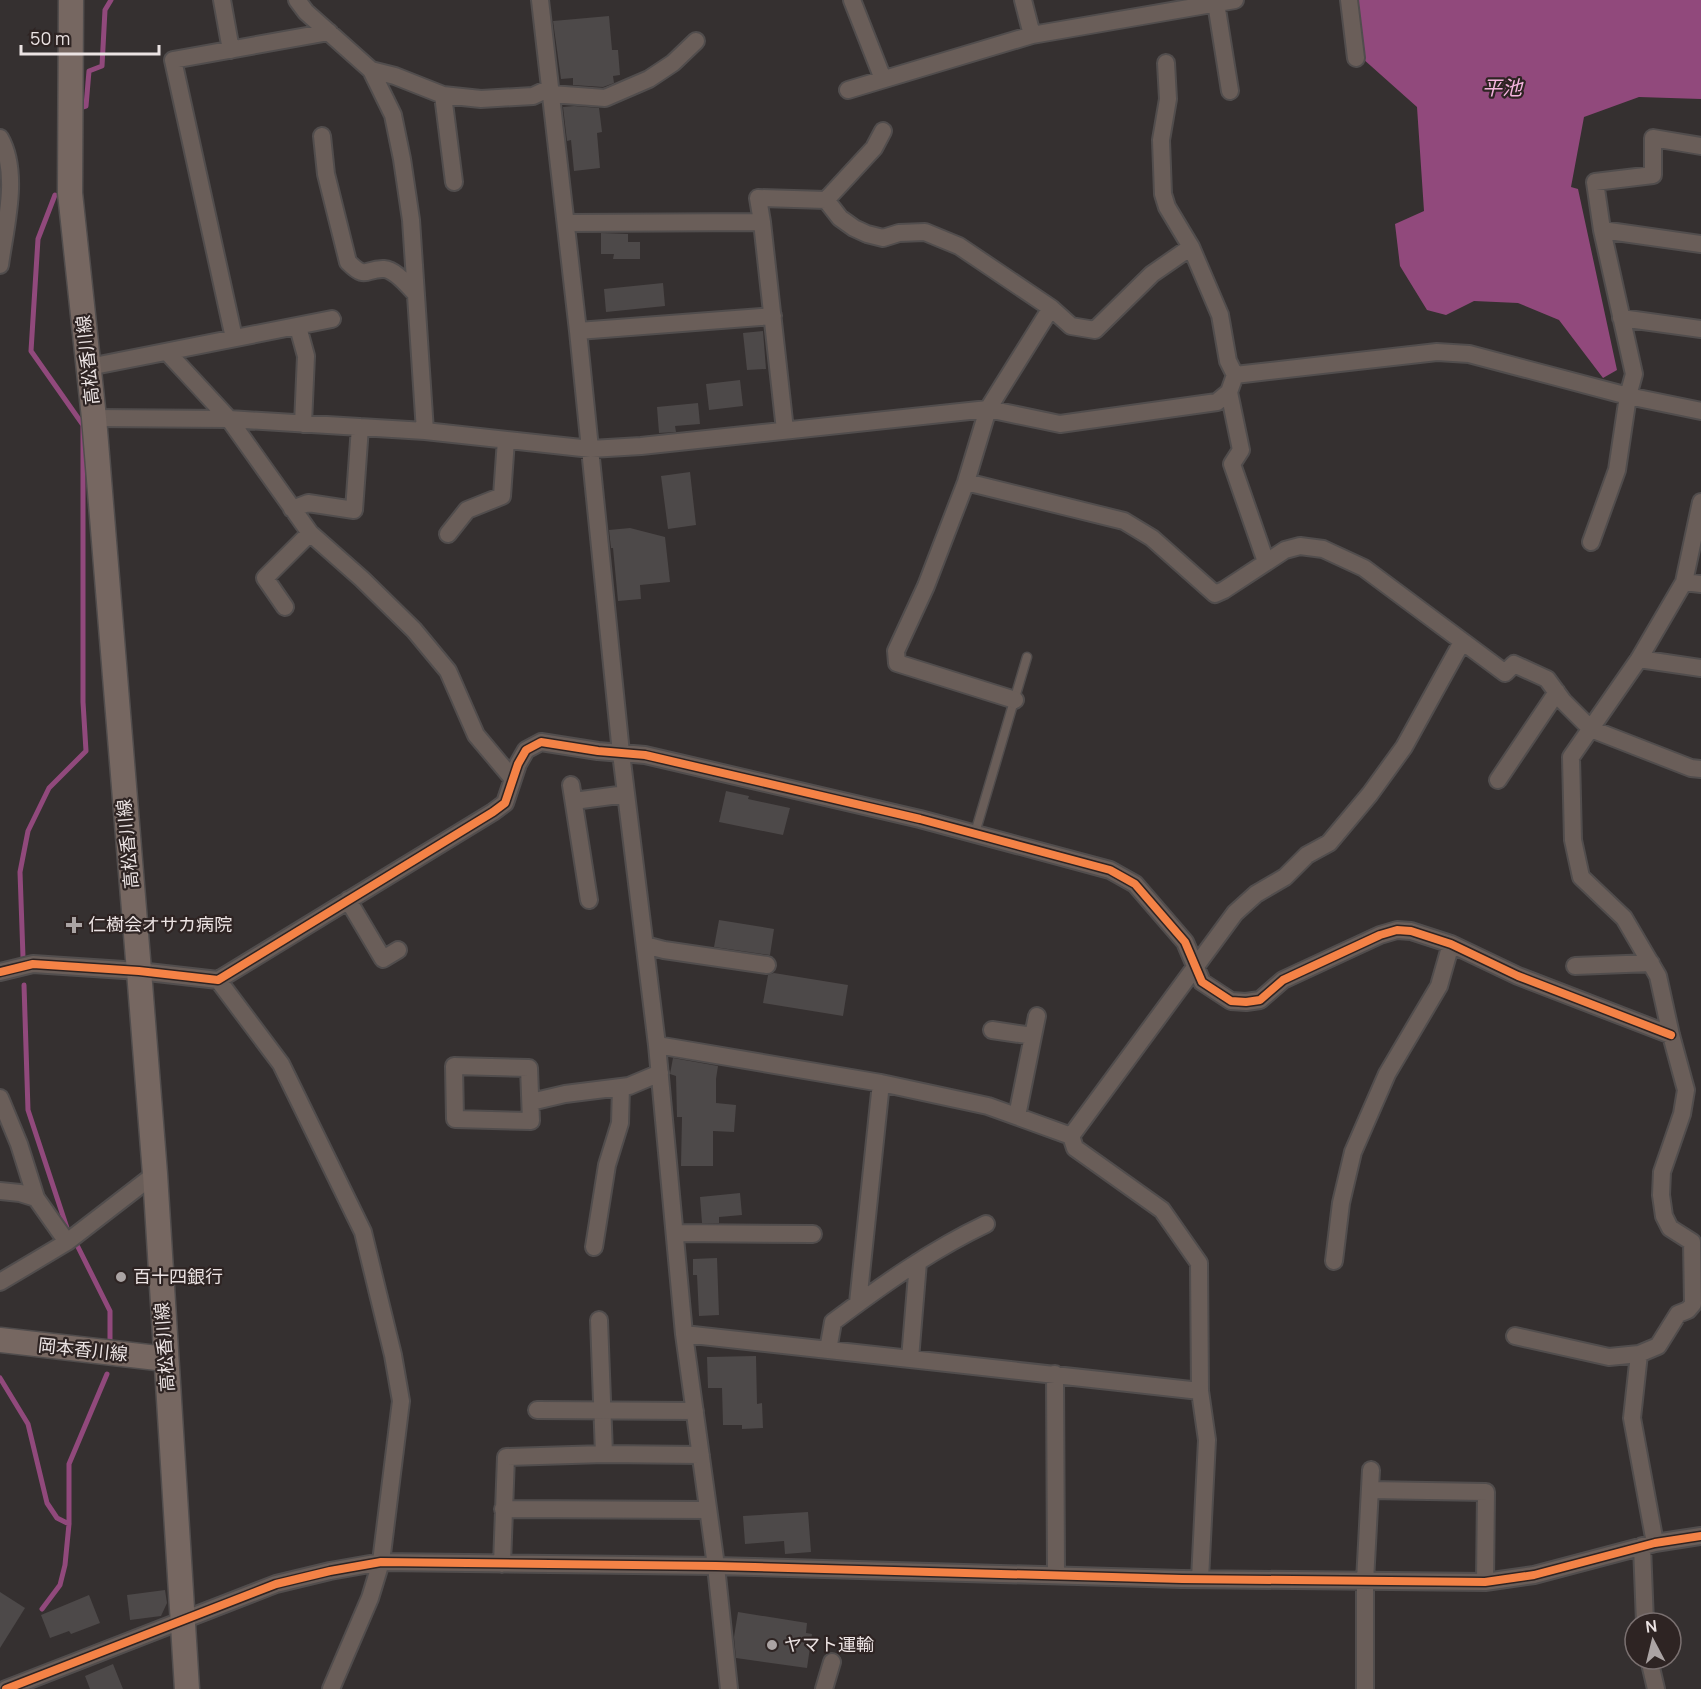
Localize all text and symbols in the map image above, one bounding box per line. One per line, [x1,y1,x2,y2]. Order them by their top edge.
scale bar [21,18,159,56]
text: 50 m [30,26,70,50]
water label: 平池 [1482,74,1524,101]
street label: 高松香川線 [70,314,104,406]
street label: 高松香川線 [111,798,143,890]
place label: 仁樹会オサカ病院 [88,912,232,936]
marker: 仁樹会オサカ病院 [65,916,83,934]
place label: 百十四銀行 [133,1264,223,1288]
marker: 百十四銀行 [114,1270,128,1284]
street label: 高松香川線 [149,1301,179,1393]
street label: 岡本香川線 [37,1332,129,1366]
north arrow [1623,1611,1683,1671]
text: N [1644,1614,1658,1638]
place label: ヤマト運輸 [784,1632,874,1656]
marker: ヤマト運輸 [765,1638,779,1652]

